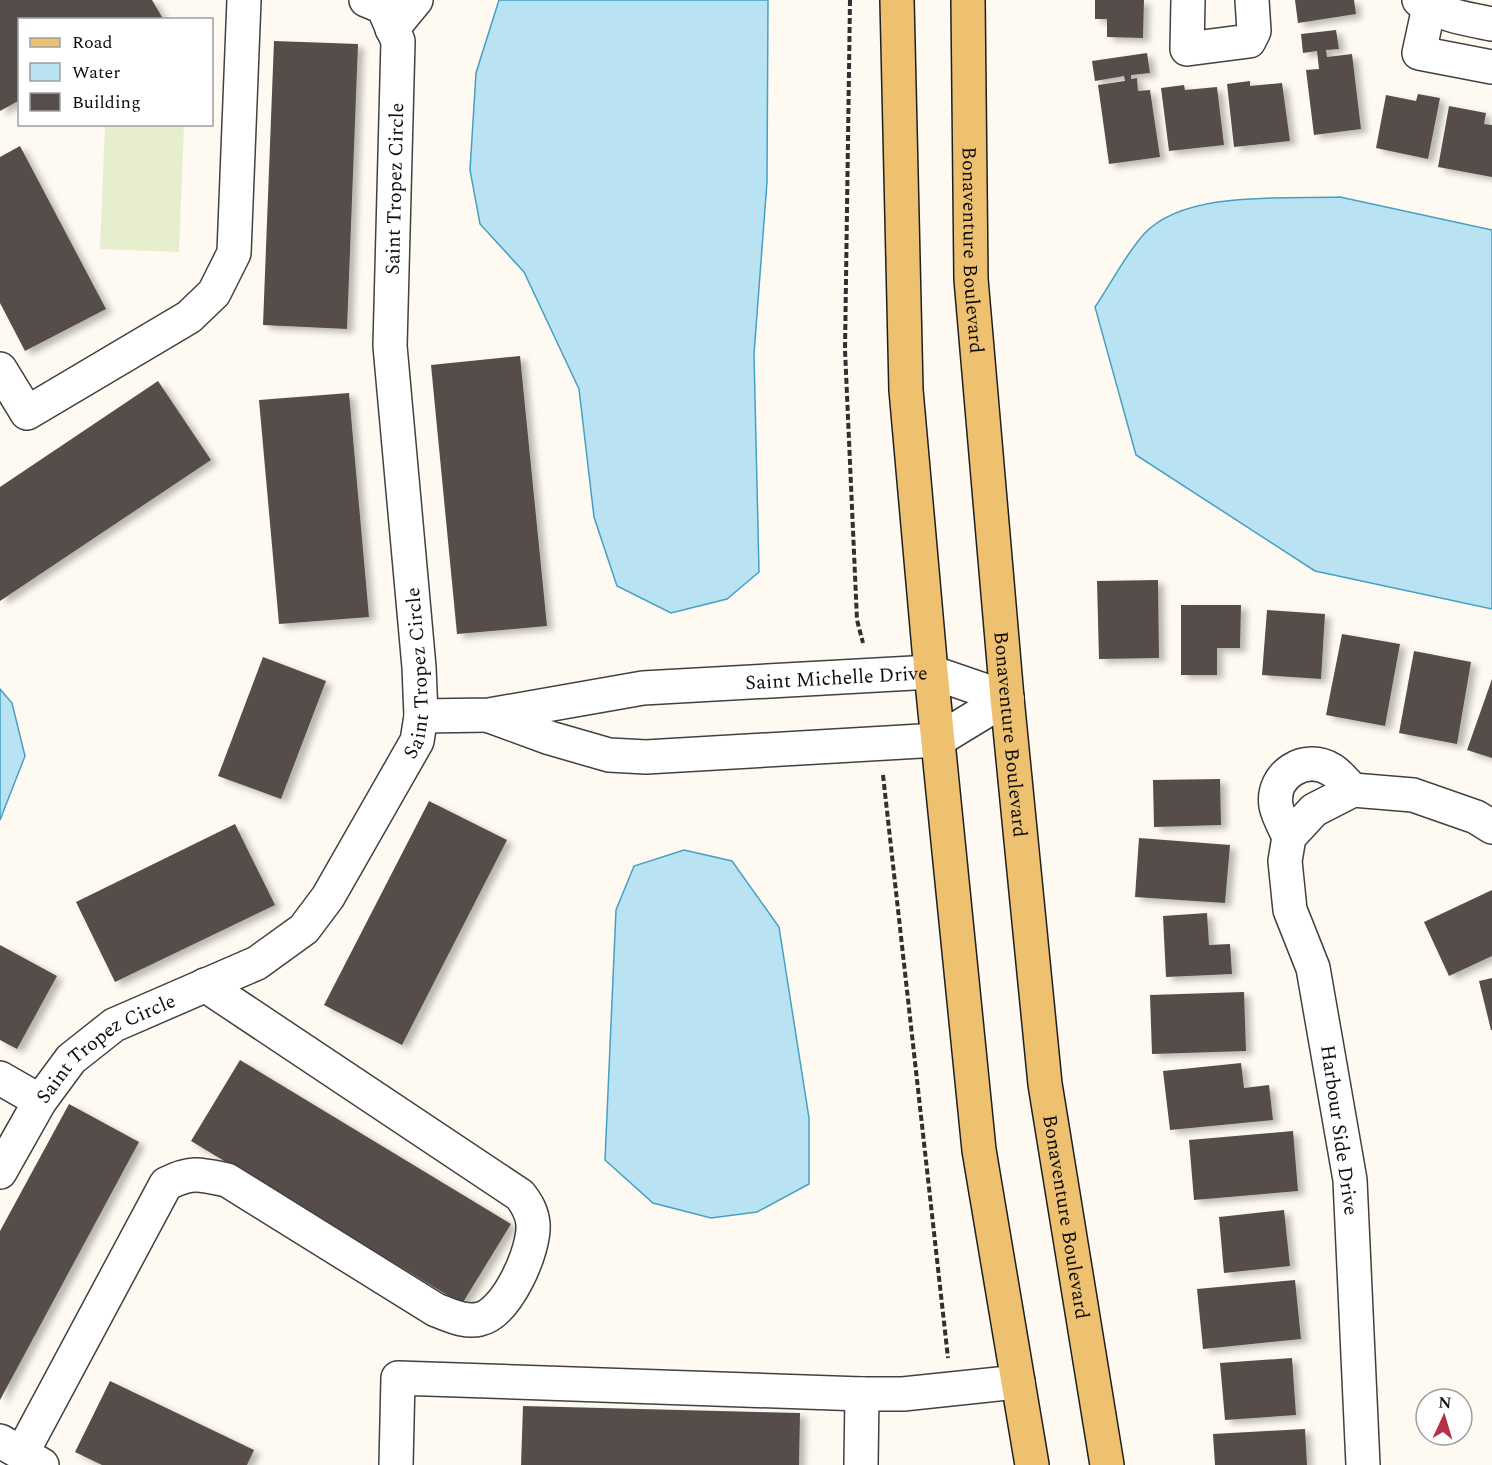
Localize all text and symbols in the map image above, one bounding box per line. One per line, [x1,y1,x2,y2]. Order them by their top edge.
legend [18,18,213,126]
text: Road [72,29,113,56]
text: Water [72,59,120,86]
text: Building [72,89,141,116]
street label: Saint Tropez Circle [378,102,412,275]
street label: Bonaventure Boulevard [954,146,991,355]
street label: Saint Tropez Circle [396,586,437,765]
street label: Bonaventure Boulevard [985,630,1035,839]
street label: Saint Michelle Drive [744,658,928,698]
street label: Saint Tropez Circle [29,986,181,1110]
street label: Harbour Side Drive [1312,1043,1366,1217]
street label: Bonaventure Boulevard [1034,1112,1097,1322]
north arrow [1414,1387,1474,1447]
text: N [1438,1391,1452,1415]

